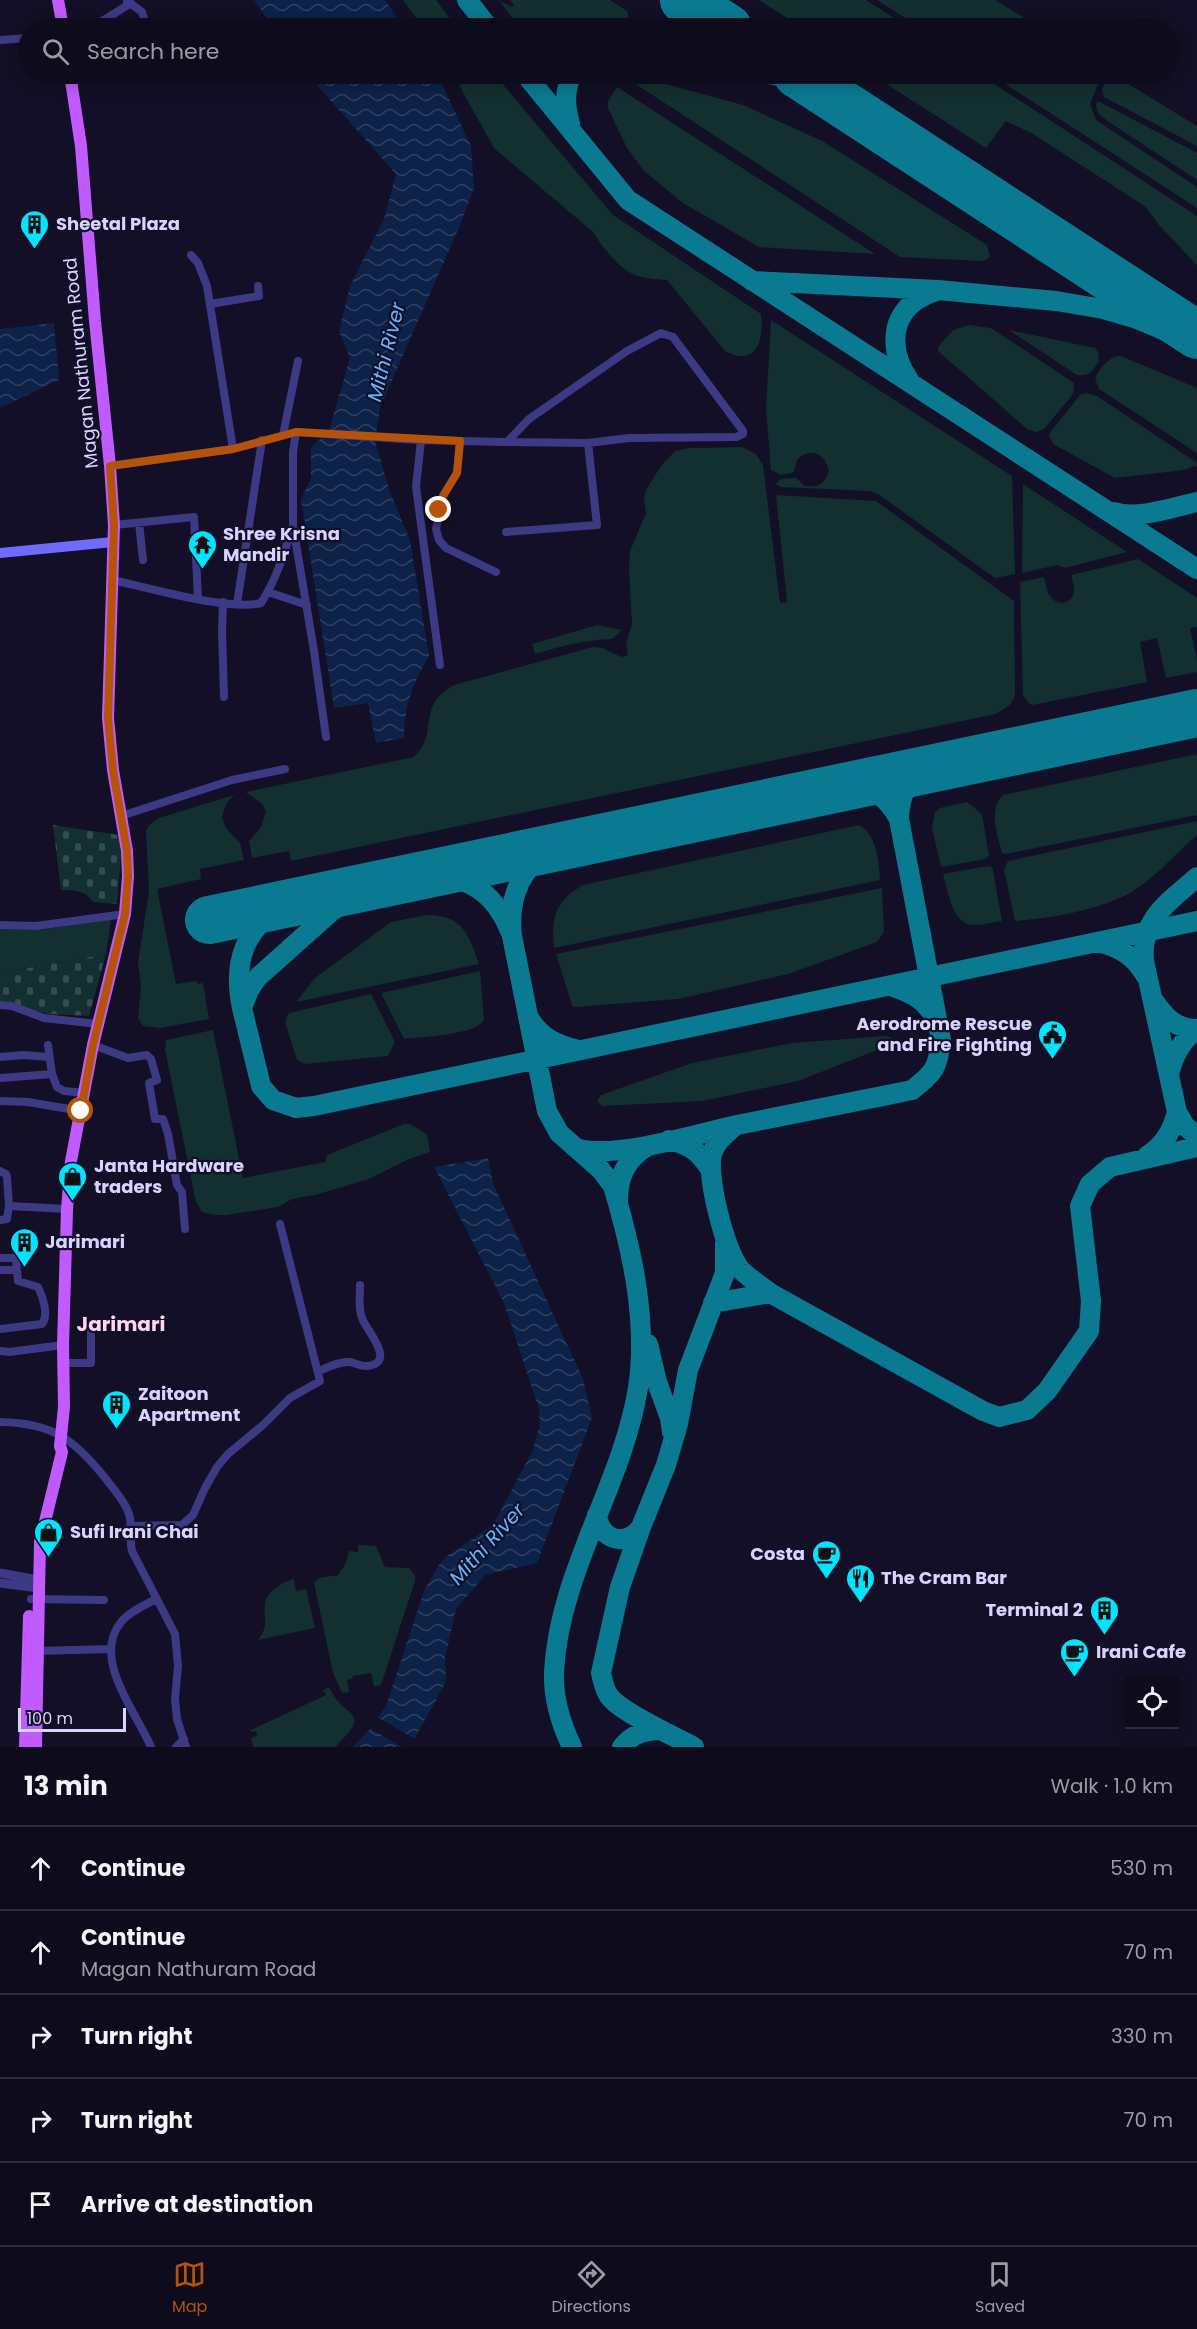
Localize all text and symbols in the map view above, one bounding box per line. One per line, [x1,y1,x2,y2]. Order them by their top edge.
search box [18,18,1179,84]
icon: search [39,35,72,68]
text: Search here [87,36,220,67]
building icon: Sheetal Plaza [19,208,51,250]
place label: Sheetal Plaza [56,211,180,236]
street label: Magan Nathuram Road [57,256,104,470]
water label: Mithi River [360,299,412,405]
route end [425,496,451,522]
place label: Shree Krisna Mandir [223,521,340,567]
temple icon: Shree Krisna Mandir [186,528,218,570]
place label: Aerodrome Rescue and Fire Fighting [856,1011,1032,1057]
public building icon: Aerodrome Rescue and Fire Fighting [1037,1018,1069,1060]
route start [67,1097,93,1123]
place label: Janta Hardware traders [94,1153,244,1199]
shop icon: Janta Hardware traders [57,1160,89,1202]
building icon: Jarimari [8,1226,40,1268]
place label: Jarimari [45,1229,125,1254]
district label: Jarimari [77,1310,165,1338]
place label: Zaitoon Apartment [138,1381,240,1427]
building icon: Zaitoon Apartment [101,1388,133,1430]
water label: Mithi River [443,1497,532,1591]
shop icon: Sufi Irani Chai [33,1516,65,1558]
place label: Sufi Irani Chai [70,1519,199,1544]
cafe icon: Costa [810,1538,842,1580]
place label: Costa [750,1541,805,1566]
restaurant icon: The Cram Bar [844,1562,876,1604]
place label: The Cram Bar [881,1565,1007,1590]
building icon: Terminal 2 [1088,1594,1120,1636]
place label: Terminal 2 [985,1597,1083,1622]
cafe icon: Irani Cafe [1059,1636,1091,1678]
place label: Irani Cafe [1096,1639,1186,1664]
map controls [1125,1675,1179,1729]
button: locate [1125,1675,1179,1729]
scale bar [18,1705,126,1732]
text: 100 m [27,1707,73,1730]
text: 13 min [24,1768,108,1804]
text: Walk · 1.0 km [1050,1772,1173,1800]
icon: ahead [24,1852,57,1885]
text: Continue [81,1853,185,1884]
text: 530 m [1110,1854,1173,1882]
text: Continue [81,1922,185,1953]
icon: ahead [24,1936,57,1969]
text: 70 m [1124,1938,1173,1966]
text: Magan Nathuram Road [81,1955,316,1983]
icon: right [24,2020,57,2053]
text: Turn right [81,2021,192,2052]
text: 330 m [1111,2022,1173,2050]
icon: right [24,2104,57,2137]
text: Turn right [81,2105,192,2136]
text: 70 m [1124,2106,1173,2134]
icon: arrive [24,2188,57,2221]
text: Arrive at destination [81,2189,313,2220]
tab: Map [172,2258,207,2319]
tab: Directions [552,2258,631,2319]
tab: Saved [975,2258,1025,2319]

